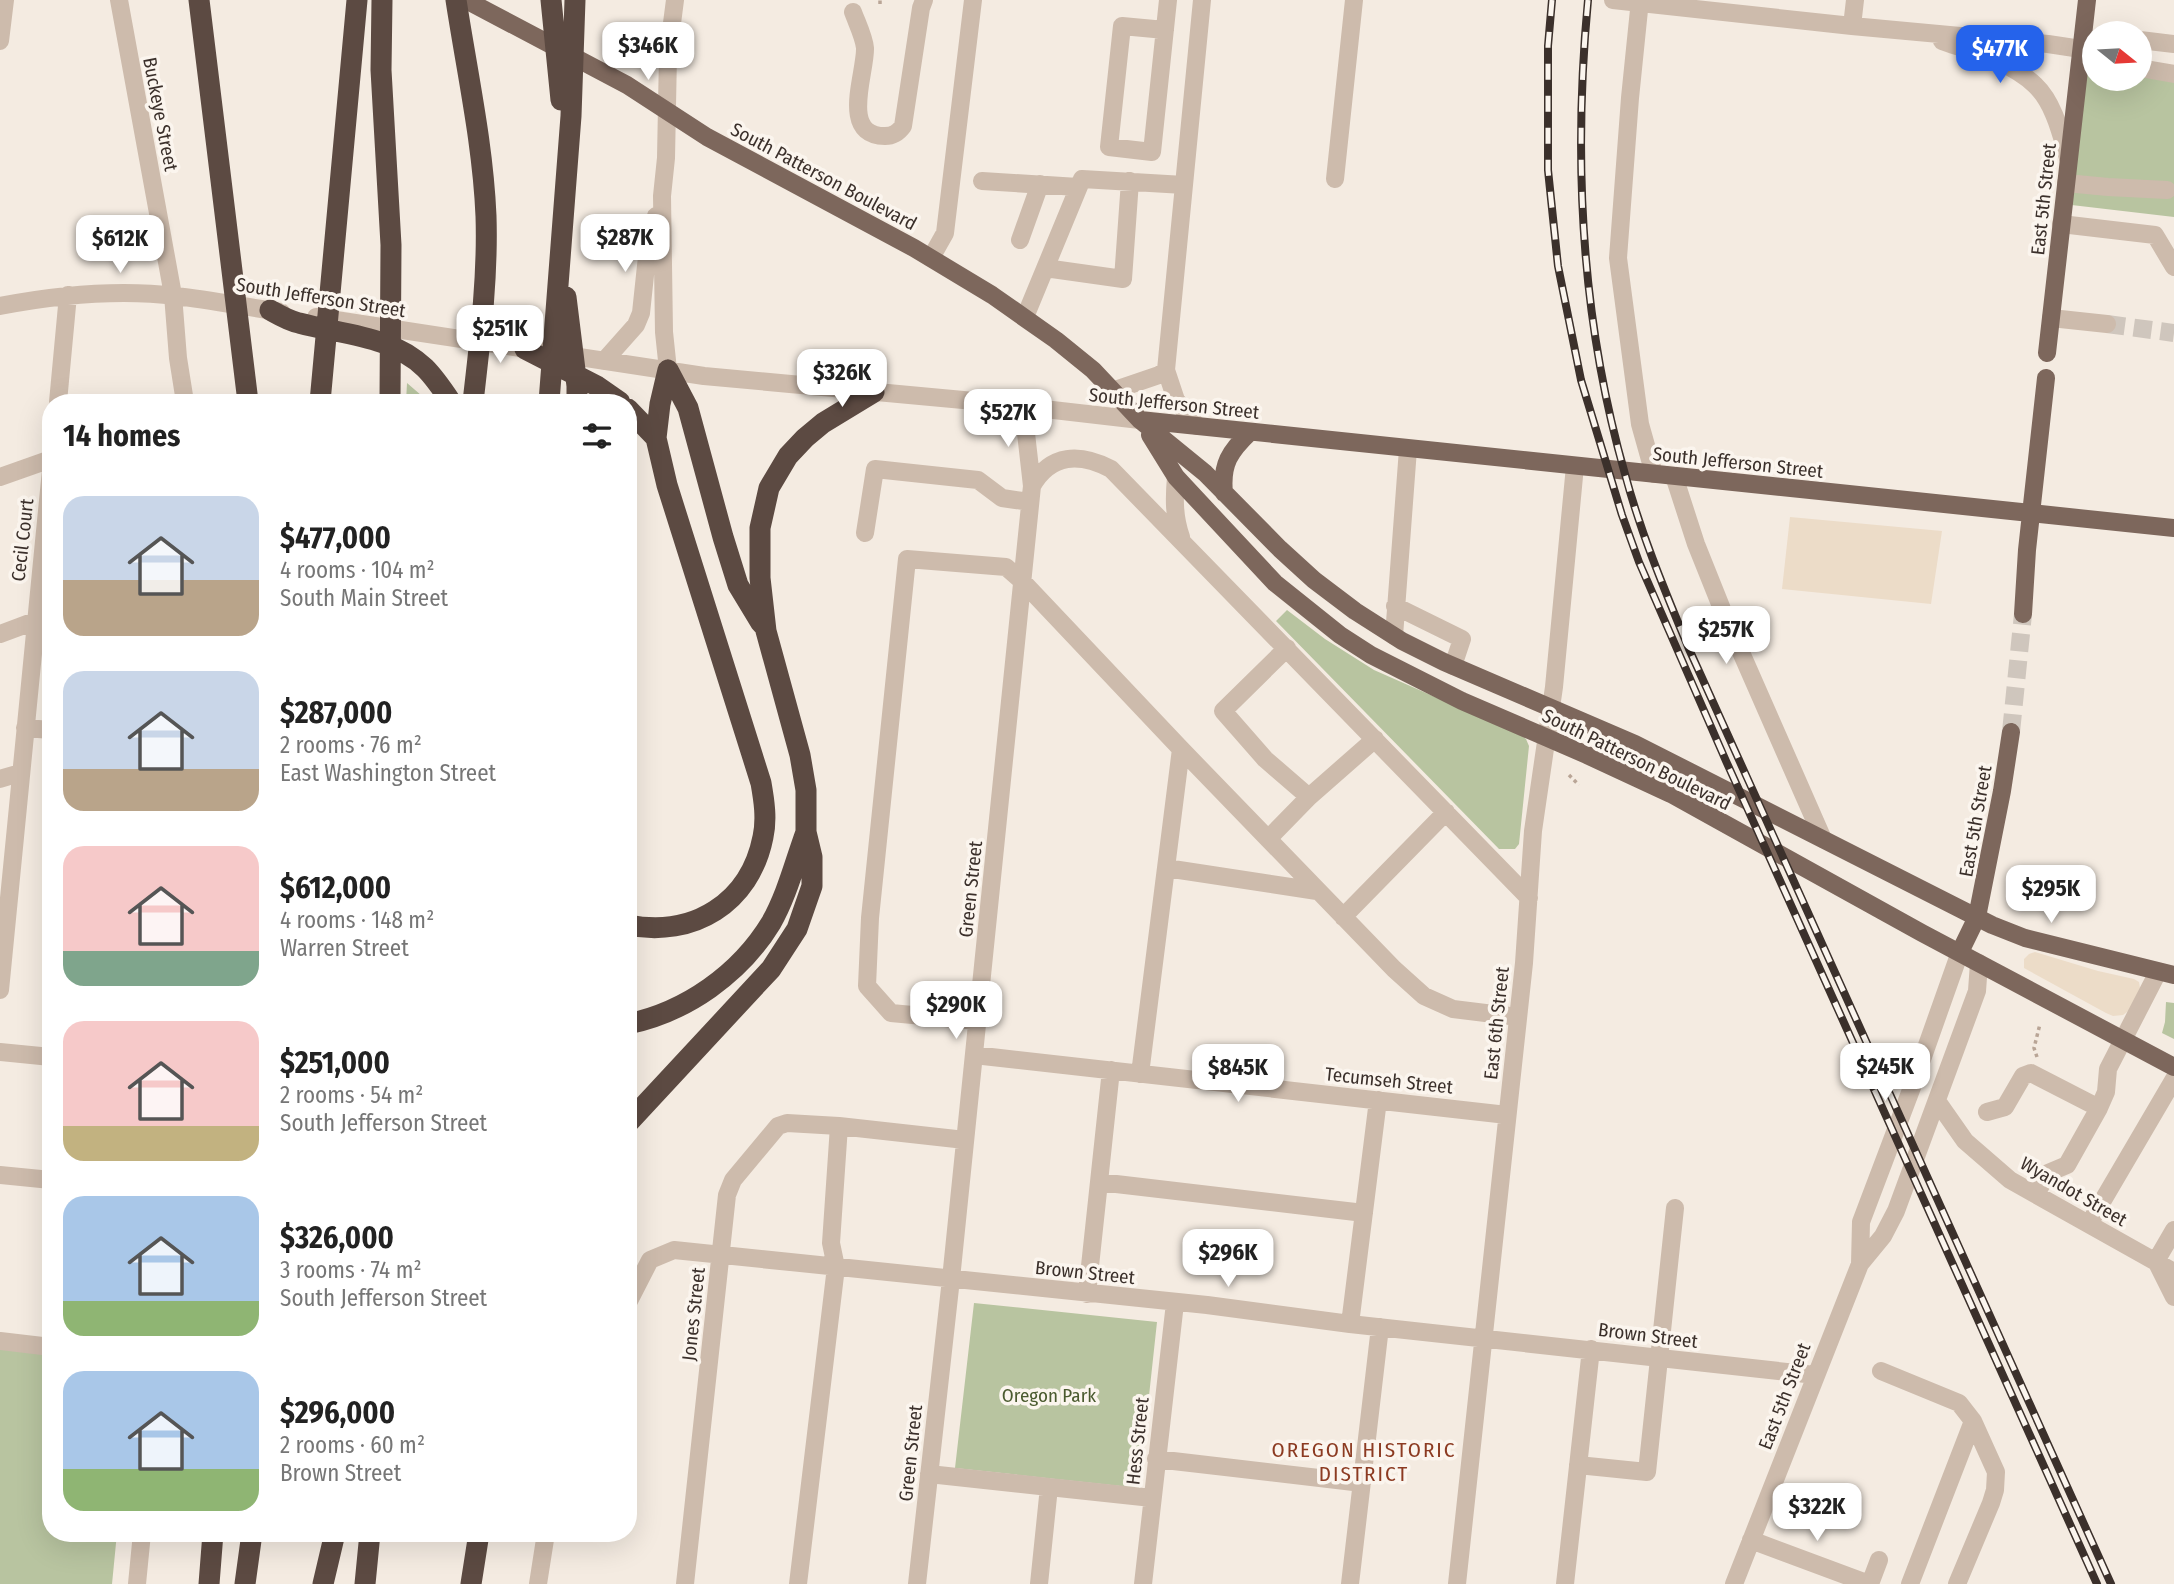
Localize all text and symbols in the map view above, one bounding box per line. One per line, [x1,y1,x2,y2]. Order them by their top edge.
north arrow [2082,21,2152,91]
map controls [2082,21,2152,91]
pin: $346K [599,22,697,82]
pin: $477K [1951,25,2049,85]
text: $346K [618,31,678,59]
text: $477K [1972,34,2028,62]
street label: Buckeye Street [138,55,183,174]
street label: South Patterson Boulevard [727,118,921,235]
street label: East 5th Street [2026,141,2061,256]
pin: $287K [576,215,674,274]
pin: $612K [71,216,169,275]
text: $287K [597,223,653,251]
text: $612K [92,224,148,252]
street label: South Jefferson Street [235,273,408,322]
pin: $251K [451,306,549,365]
text: $251K [472,314,528,342]
pin: $326K [793,350,891,409]
text: $326K [813,358,871,386]
street label: South Jefferson Street [1088,383,1261,424]
pin: $527K [959,390,1057,449]
text: $527K [980,398,1036,426]
icon: filters [578,417,616,455]
text: 14 homes [63,418,180,454]
street label: South Jefferson Street [1652,442,1825,483]
street label: Cecil Court [7,497,38,583]
text: $477,000 [280,520,391,556]
icon: home [119,524,203,608]
text: 4 rooms · 104 m² [280,556,435,584]
text: South Main Street [280,584,448,612]
pin: $257K [1677,606,1775,666]
text: $257K [1698,615,1754,643]
text: $287,000 [280,695,392,731]
icon: home [119,699,203,783]
street label: South Patterson Boulevard [1539,704,1735,815]
text: 2 rooms · 76 m² [280,731,422,759]
text: East Washington Street [280,759,496,787]
street label: East 5th Street [1954,763,1997,879]
street label: Green Street [954,839,987,938]
pin: $295K [2002,866,2100,925]
text: $612,000 [280,870,391,906]
icon: home [119,874,203,958]
text: $295K [2022,874,2080,902]
text: 4 rooms · 148 m² [280,906,434,934]
text: Warren Street [280,934,409,962]
street label: East 6th Street [1479,965,1514,1081]
pin: $290K [907,982,1005,1041]
text: $290K [926,990,986,1018]
pin: $845K [1189,1044,1287,1104]
pin: $245K [1836,1044,1934,1103]
text: $251,000 [280,1045,390,1081]
icon: home [119,1049,203,1133]
text: $245K [1856,1052,1914,1080]
text: $845K [1208,1053,1268,1081]
street label: Tecumseh Street [1324,1062,1455,1099]
text: 2 rooms · 54 m² [280,1081,423,1109]
text: South Jefferson Street [280,1109,487,1137]
street label: Wyandot Street [2016,1152,2132,1232]
text: $326,000 [280,1220,394,1256]
icon: home [119,1224,203,1308]
pin: $296K [1179,1230,1277,1289]
text: $296K [1198,1238,1258,1266]
text: 3 rooms · 74 m² [280,1256,422,1284]
street label: Brown Street [1034,1256,1137,1289]
street label: Jones Street [677,1265,710,1362]
text: South Jefferson Street [280,1284,487,1312]
street label: Brown Street [1597,1318,1700,1353]
street label: East 5th Street [1754,1339,1816,1453]
park label: Oregon Park [1002,1384,1096,1407]
text: $296,000 [280,1395,395,1431]
street label: Hess Street [1121,1395,1154,1486]
icon: home [119,1399,203,1483]
street label: Green Street [894,1403,927,1502]
text: 2 rooms · 60 m² [280,1431,425,1459]
district label: OREGON HISTORIC DISTRICT [1271,1437,1457,1487]
text: Brown Street [280,1459,401,1487]
pin: $322K [1768,1484,1866,1543]
text: $322K [1789,1492,1845,1520]

